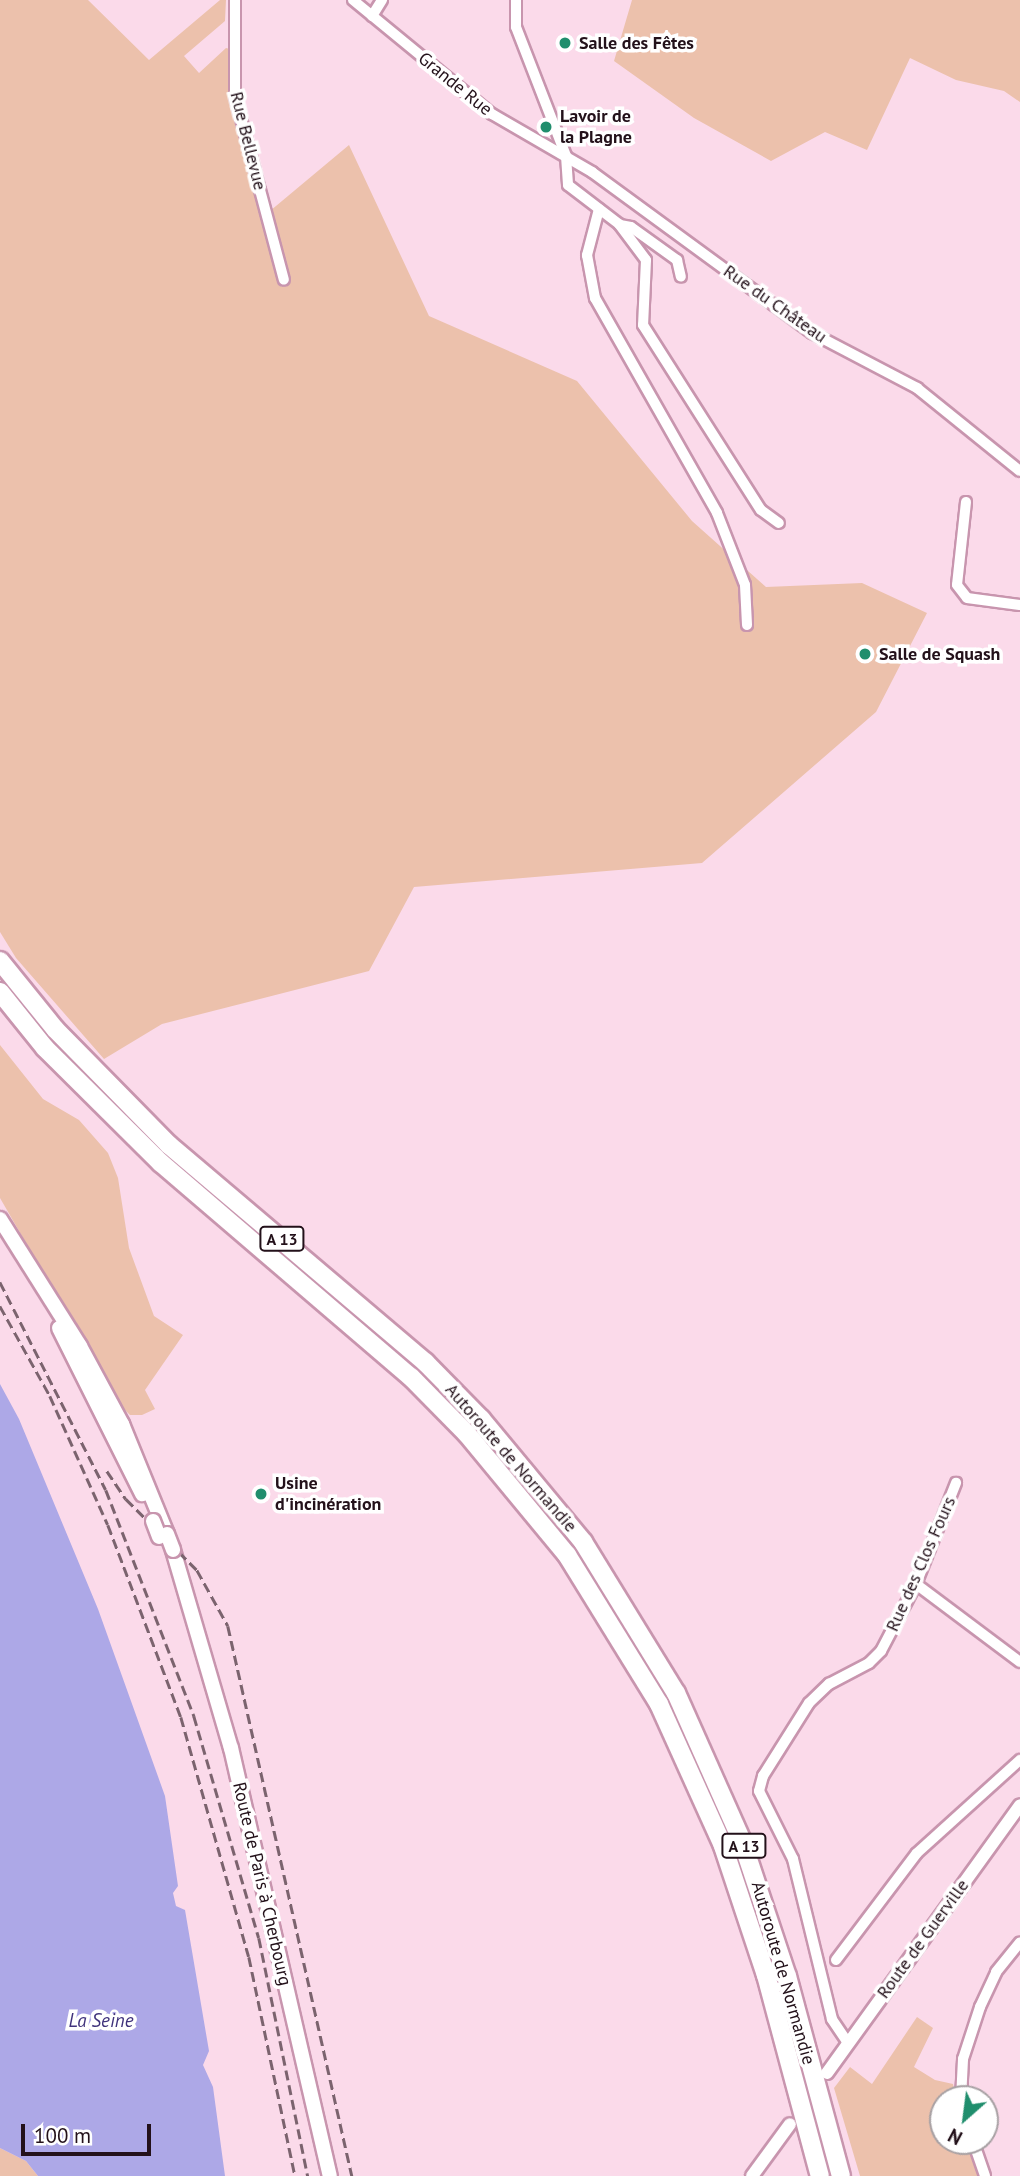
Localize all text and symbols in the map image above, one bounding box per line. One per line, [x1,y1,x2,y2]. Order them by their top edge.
place label: Salle des Fêtes [579,32,694,54]
marker: Salle des Fêtes [557,35,573,51]
street label: Grande Rue [414,48,496,120]
street label: Rue Bellevue [225,90,271,192]
place label: Lavoir de la Plagne [560,106,632,148]
marker: Lavoir de la Plagne [538,119,554,135]
street label: Rue du Château [719,260,831,348]
place label: Salle de Squash [879,643,1000,665]
marker: Salle de Squash [857,646,873,662]
road number: A 13 [258,1226,306,1252]
street label: Autoroute de Normandie [441,1379,581,1537]
place label: Usine d'incinération [275,1473,381,1516]
marker: Usine d'incinération [253,1486,269,1502]
street label: Rue des Clos Fours [882,1493,960,1635]
street label: Route de Paris à Cherbourg [228,1780,296,1988]
road number: A 13 [720,1834,768,1858]
street label: Route de Guerville [873,1875,973,2003]
street label: Autoroute de Normandie [746,1879,820,2067]
water label: La Seine [68,2010,134,2032]
north arrow [929,2085,999,2155]
scale bar [24,2110,154,2154]
text: 100 m [34,2122,91,2149]
text: N [944,2123,966,2150]

